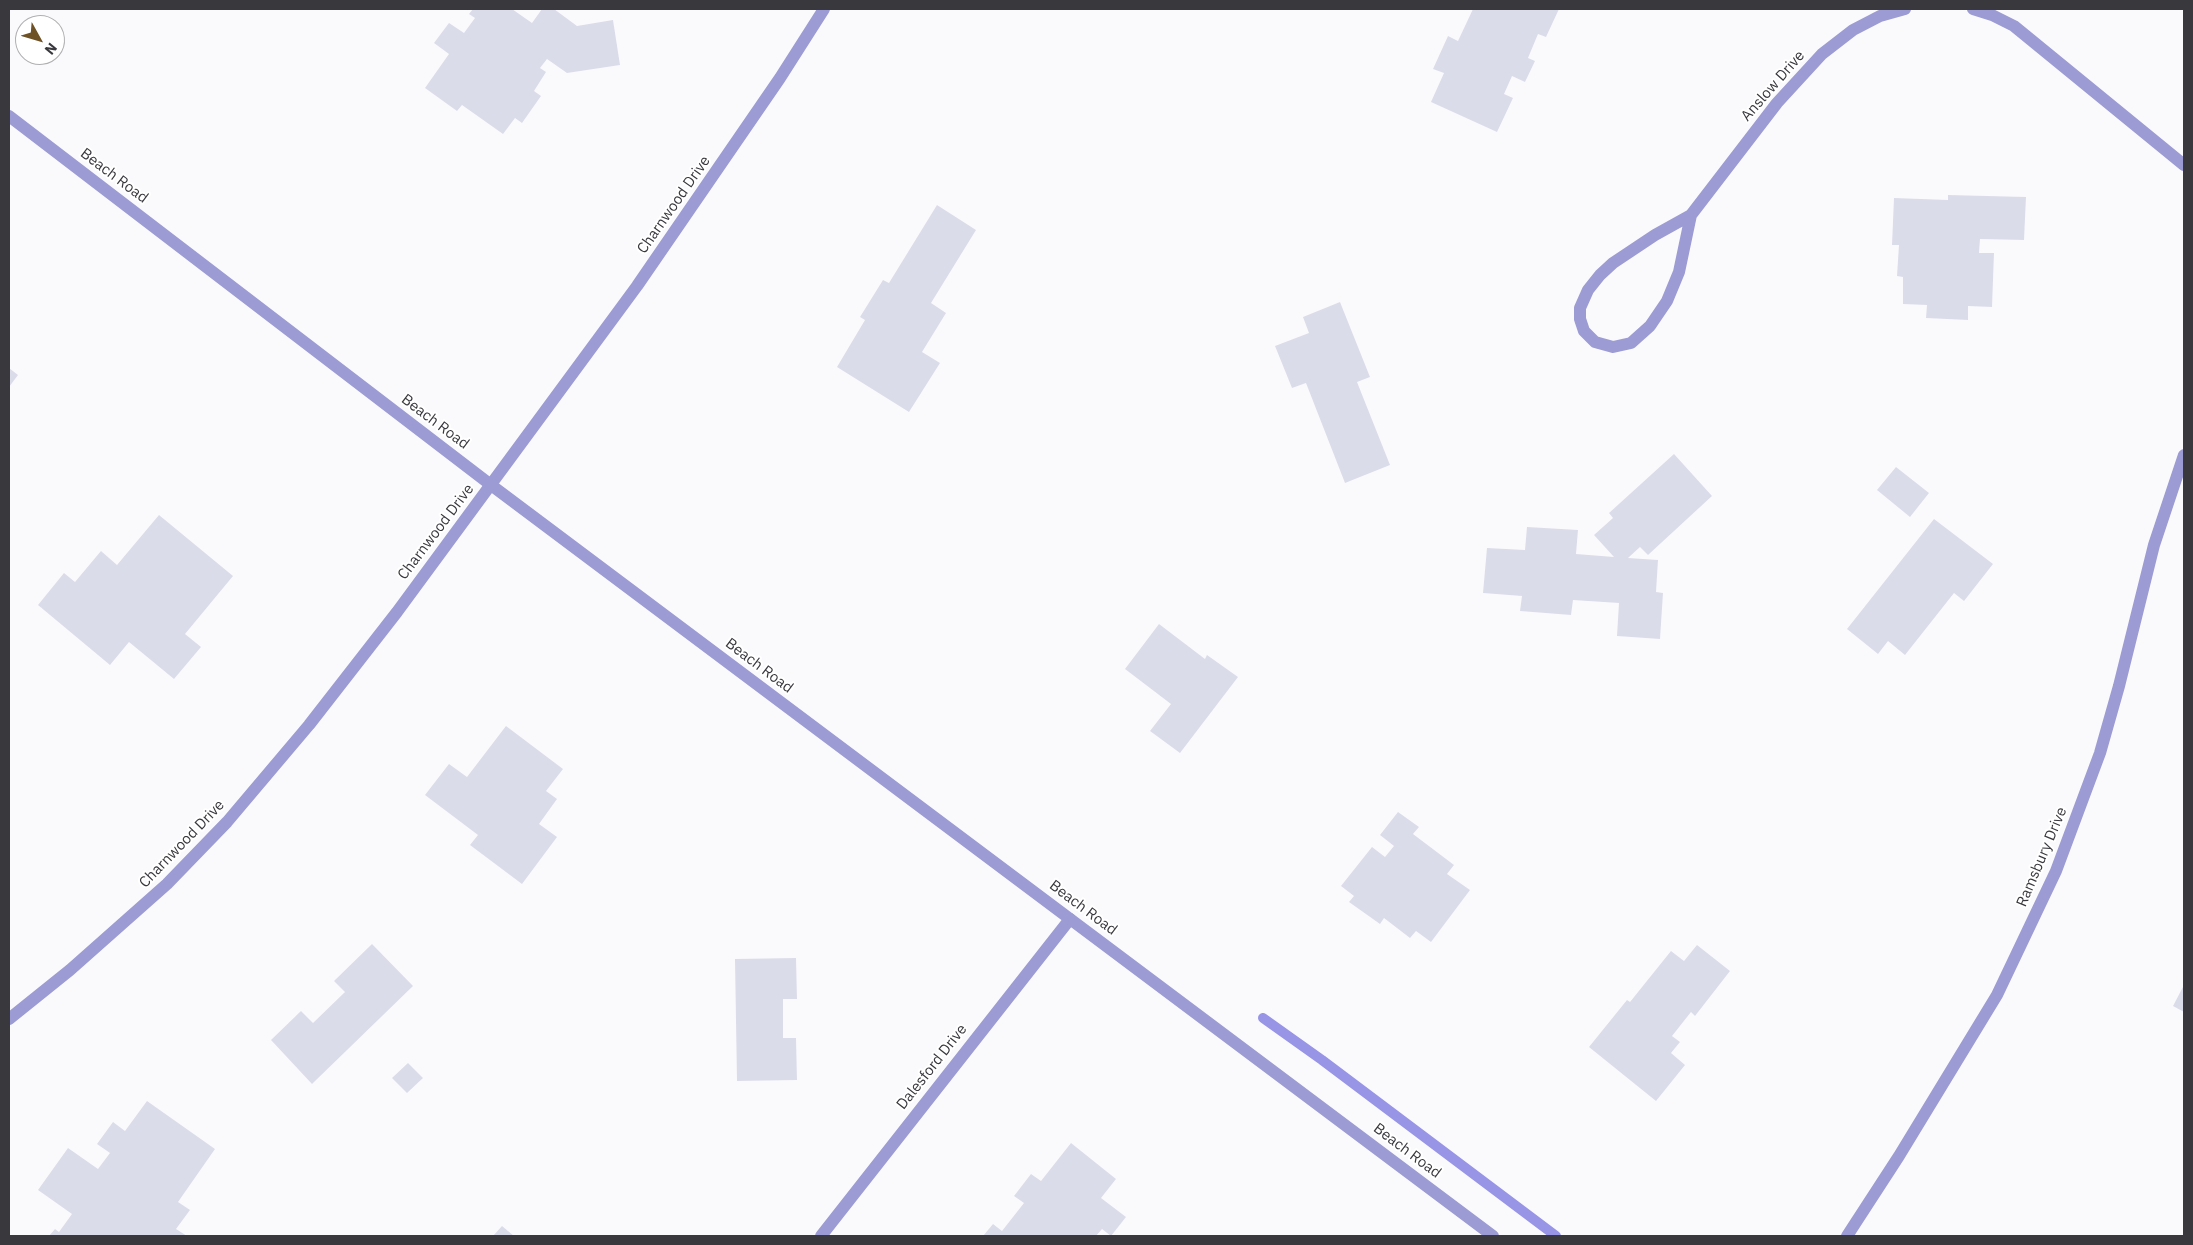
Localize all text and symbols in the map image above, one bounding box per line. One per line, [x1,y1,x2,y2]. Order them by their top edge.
north arrow [15,15,65,65]
text: N [41,39,61,58]
street label: Anslow Drive [1737,47,1809,125]
street label: Beach Road [77,145,151,207]
street label: Charnwood Drive [634,153,714,257]
street label: Beach Road [398,391,472,453]
street label: Charnwood Drive [394,481,478,583]
street label: Beach Road [722,635,796,697]
street label: Charnwood Drive [136,796,228,892]
street label: Ramsbury Drive [2013,804,2071,910]
street label: Beach Road [1046,877,1120,939]
street label: Dalesford Drive [893,1021,971,1113]
street label: Beach Road [1370,1120,1444,1182]

